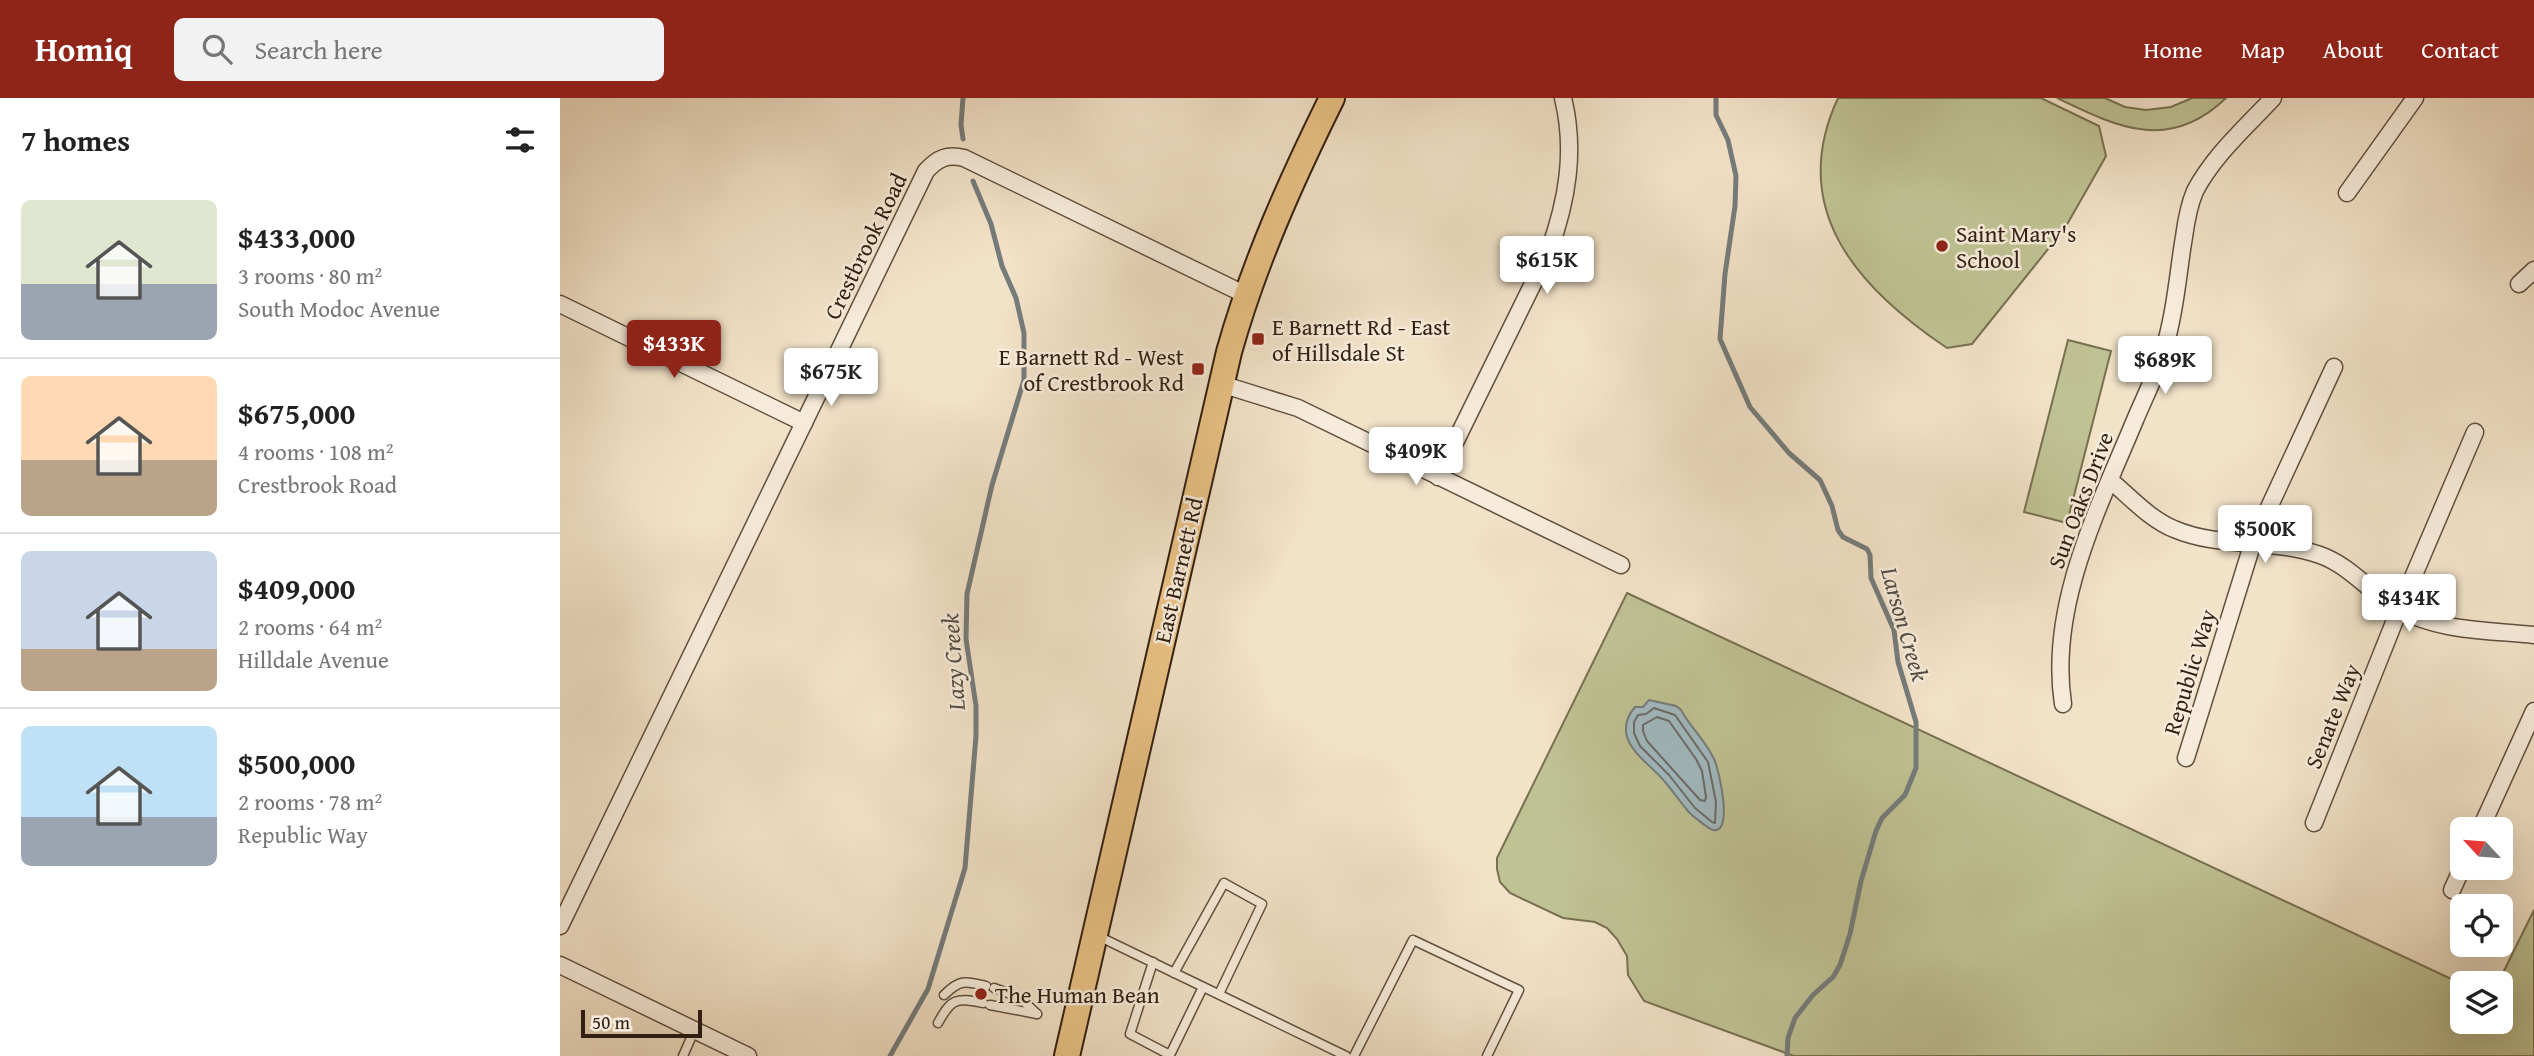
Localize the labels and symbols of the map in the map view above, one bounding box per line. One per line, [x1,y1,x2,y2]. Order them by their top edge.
street label: Crestbrook Road [815,167,915,325]
place label: Saint Mary's School [1956,217,2076,276]
pin: $615K [1498,236,1596,296]
marker: Saint Mary's School [1934,238,1950,254]
place label: E Barnett Rd - East of Hillsdale St [1272,310,1450,369]
pin: $433K [625,320,723,380]
marker: E Barnett Rd - East of Hillsdale St [1250,331,1266,347]
pin: $689K [2116,336,2214,396]
place label: E Barnett Rd - West of Crestbrook Rd [999,340,1185,399]
pin: $675K [782,348,880,408]
marker: E Barnett Rd - West of Crestbrook Rd [1190,361,1206,377]
street label: Sun Oaks Drive [2039,427,2121,573]
pin: $409K [1367,428,1465,487]
street label: East Barnett Rd [1145,493,1211,646]
pin: $500K [2216,505,2314,565]
water label: Larson Creek [1872,562,1938,685]
pin: $434K [2360,574,2458,634]
street label: Republic Way [2154,605,2224,739]
water label: Lazy Creek [932,612,974,713]
street label: Senate Way [2296,658,2368,774]
north arrow [2450,817,2513,880]
place label: The Human Bean [995,978,1160,1011]
marker: The Human Bean [973,986,989,1002]
scale bar [581,1007,702,1039]

